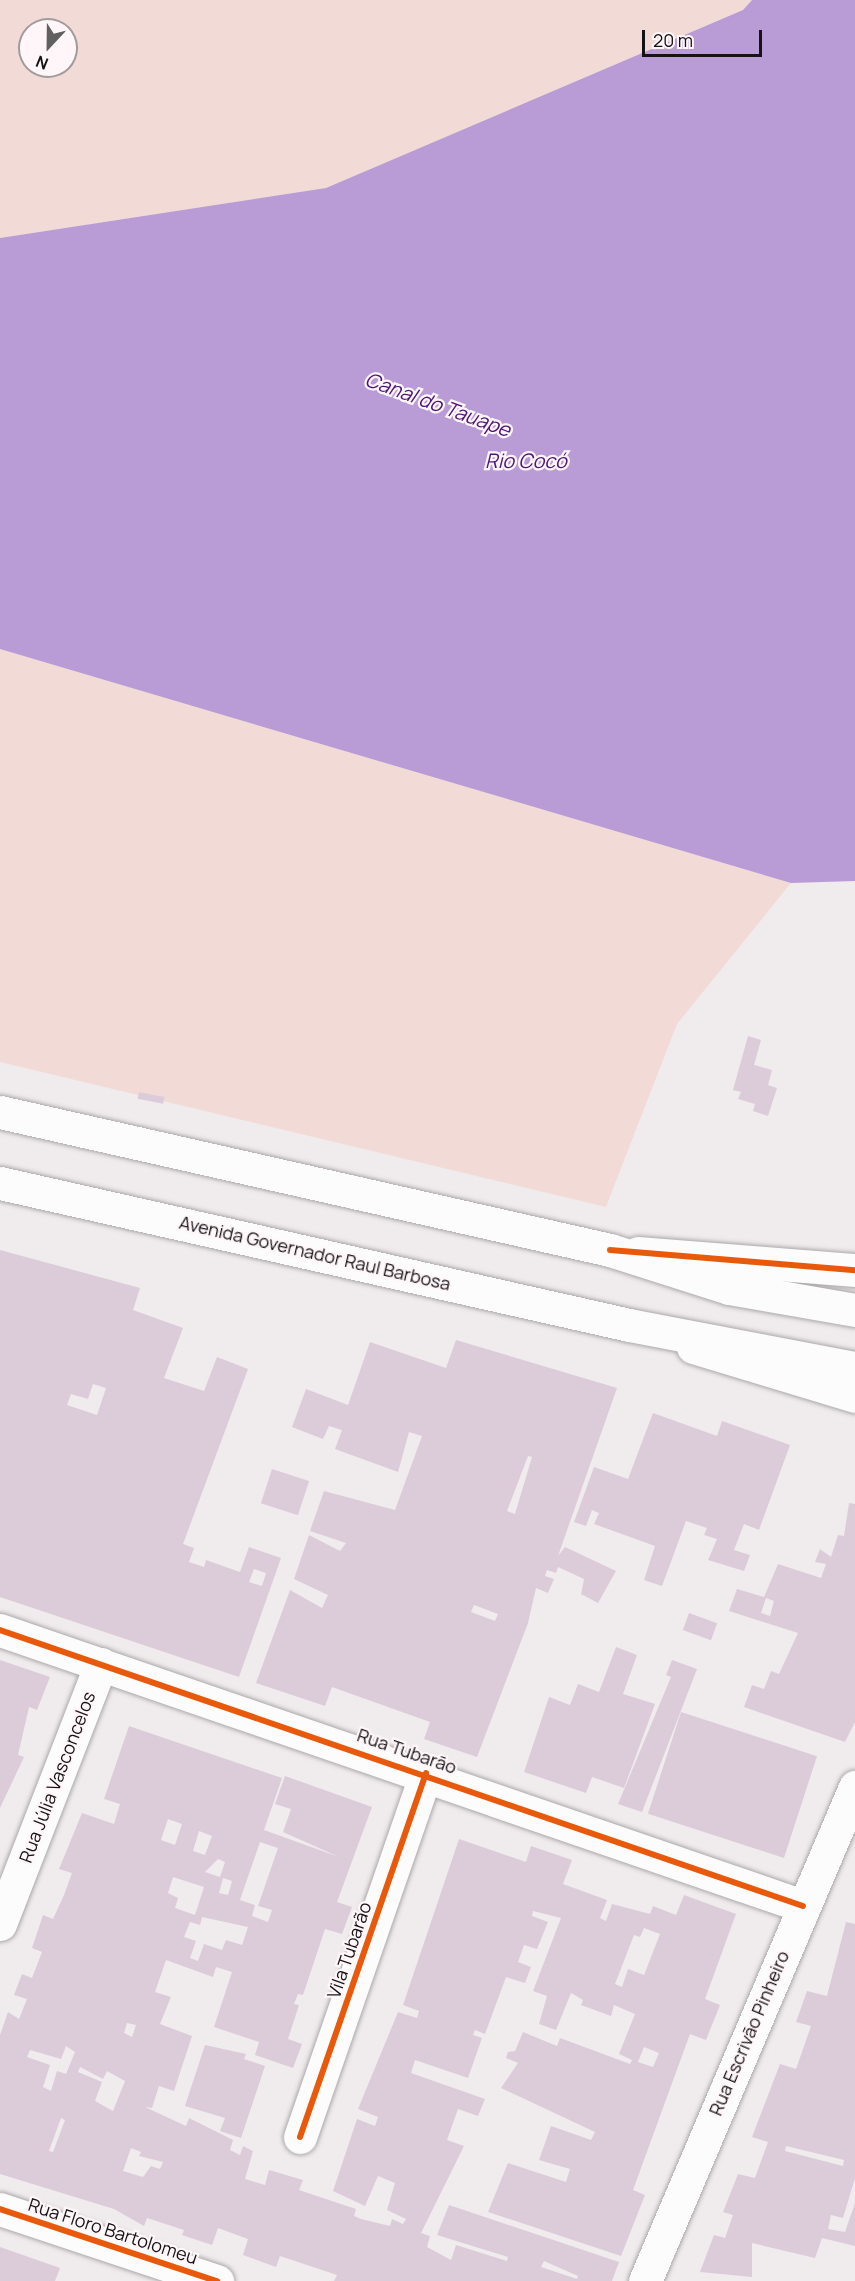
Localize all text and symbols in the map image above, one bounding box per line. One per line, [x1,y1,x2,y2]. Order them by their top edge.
north arrow [18,18,78,78]
scale bar [645,18,765,56]
text: 20 m [653,28,693,52]
text: N [33,50,51,75]
water label: Canal do Tauape [362,367,514,441]
water label: Rio Cocó [485,448,567,472]
street label: Avenida Governador Raul Barbosa [177,1211,453,1295]
street label: Rua Júlia Vasconcelos [14,1688,100,1866]
street label: Rua Tubarão [355,1724,459,1778]
street label: Vila Tubarão [322,1899,376,2001]
street label: Rua Escrivão Pinheiro [704,1947,794,2119]
street label: Rua Floro Bartolomeu [26,2193,200,2269]

